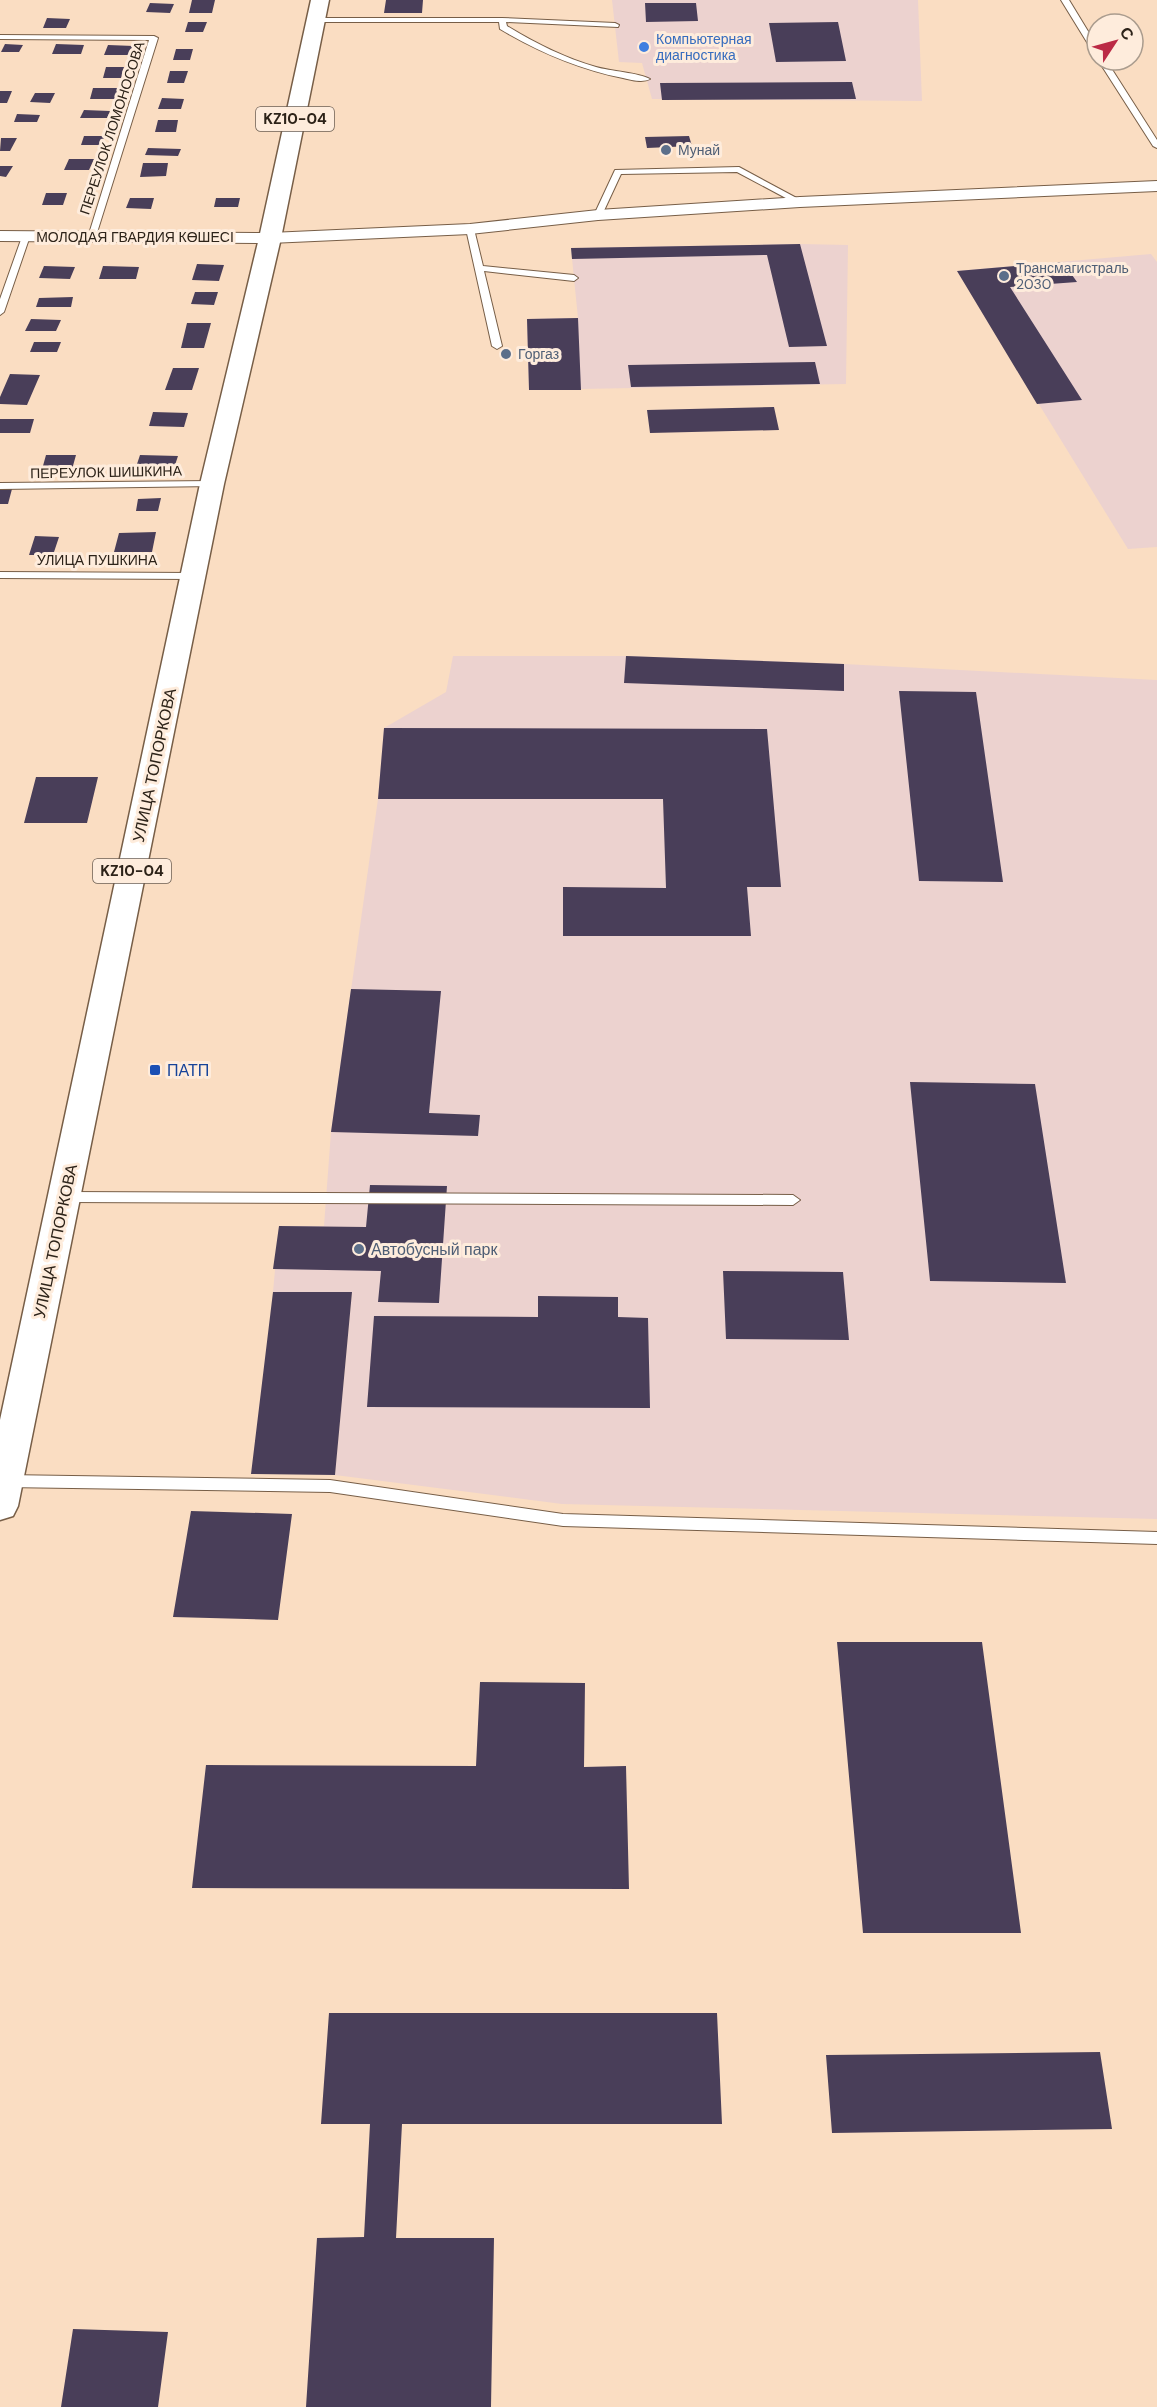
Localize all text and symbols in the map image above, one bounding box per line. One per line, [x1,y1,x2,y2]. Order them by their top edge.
north arrow [1085,12,1145,72]
text: С [1115,23,1139,45]
place label: Компьютерная диагностика [656,30,752,64]
street label: ПЕРЕУЛОК ЛОМОНОСОВА [75,39,149,217]
marker: Компьютерная диагностика [637,40,651,54]
road number: KZ10-04 [256,107,334,131]
place label: Мунай [678,141,720,159]
marker: Мунай [659,143,673,157]
street label: МОЛОДАЯ ГВАРДИЯ КӨШЕСІ [36,228,234,246]
place label: Трансмагистраль 2030 [1016,259,1129,293]
marker: Трансмагистраль 2030 [997,269,1011,283]
place label: Горгаз [518,345,559,363]
marker: Горгаз [499,347,513,361]
street label: ПЕРЕУЛОК ШИШКИНА [30,462,183,482]
street label: УЛИЦА ПУШКИНА [37,551,158,569]
street label: УЛИЦА ТОПОРКОВА [128,686,181,844]
road number: KZ10-04 [93,859,171,883]
place label: ПАТП [167,1060,209,1081]
marker: ПАТП [148,1063,162,1077]
street label: УЛИЦА ТОПОРКОВА [29,1162,82,1320]
place label: Автобусный парк [371,1239,498,1260]
marker: Автобусный парк [352,1242,366,1256]

